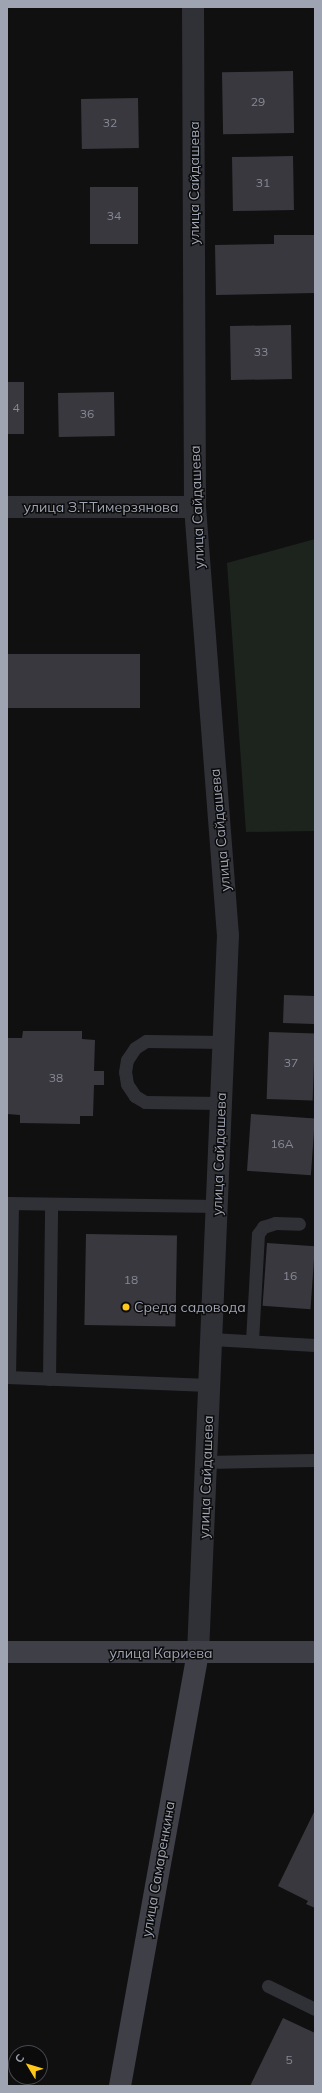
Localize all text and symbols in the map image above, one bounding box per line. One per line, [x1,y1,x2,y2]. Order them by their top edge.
house number: 29 [251,95,265,109]
house number: 32 [103,116,117,130]
street label: улица Сайдашева [186,121,202,245]
house number: 31 [256,176,270,190]
house number: 34 [107,209,121,223]
house number: 33 [254,345,268,359]
house number: 4 [12,401,20,415]
house number: 36 [80,407,94,421]
street label: улица Сайдашева [186,445,208,569]
street label: улица З.Т.Тимерзянова [24,499,178,515]
street label: улица Сайдашева [206,768,234,892]
house number: 37 [284,1056,298,1070]
house number: 38 [49,1071,63,1085]
street label: улица Сайдашева [208,1092,230,1216]
house number: 16А [270,1137,294,1151]
house number: 16 [283,1269,297,1283]
house number: 18 [124,1273,138,1287]
place label: Среда садовода [134,1299,246,1315]
marker: Среда садовода [121,1302,131,1312]
street label: улица Сайдашева [195,1415,217,1539]
street label: улица Кариева [109,1645,213,1661]
street label: улица Самаренкина [138,1800,178,1938]
north arrow [8,2045,48,2085]
text: С [11,2051,27,2066]
house number: 5 [285,2053,293,2067]

